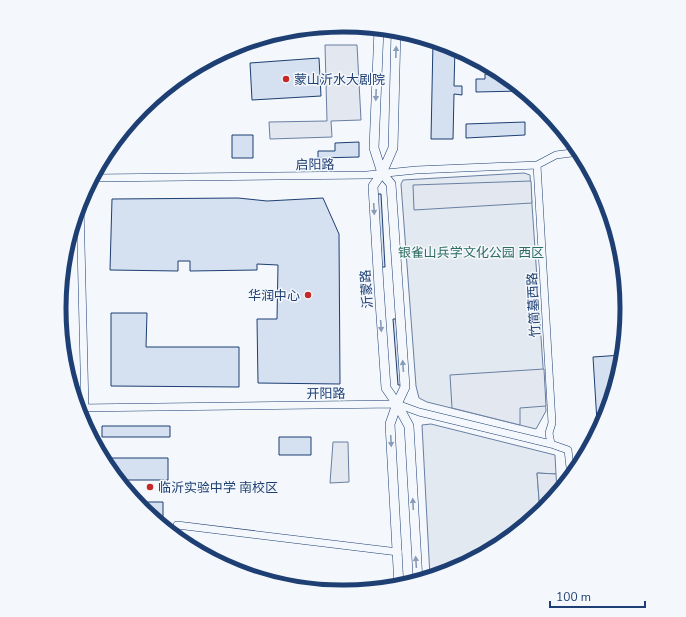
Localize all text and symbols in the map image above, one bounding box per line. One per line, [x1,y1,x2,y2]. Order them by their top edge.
one-way arrow [392,46,399,58]
place label: 蒙山沂水大剧院 [294,71,385,89]
marker: 蒙山沂水大剧院 [281,74,291,84]
one-way arrow [373,89,380,101]
street label: 启阳路 [295,156,335,174]
one-way arrow [370,203,377,215]
park label: 银雀山兵学文化公园 西区 [398,244,544,262]
street label: 沂蒙路 [357,269,377,309]
street label: 竹简墓西路 [523,272,545,338]
place label: 华润中心 [248,287,300,305]
marker: 华润中心 [303,290,313,300]
one-way arrow [378,320,385,332]
one-way arrow [400,360,407,372]
street label: 开阳路 [306,385,346,403]
one-way arrow [388,435,395,448]
place label: 临沂实验中学 南校区 [158,479,278,497]
marker: 临沂实验中学 南校区 [145,482,155,492]
one-way arrow [410,497,416,510]
one-way arrow [413,556,420,568]
scale bar [550,583,645,609]
text: 100 m [556,589,591,605]

